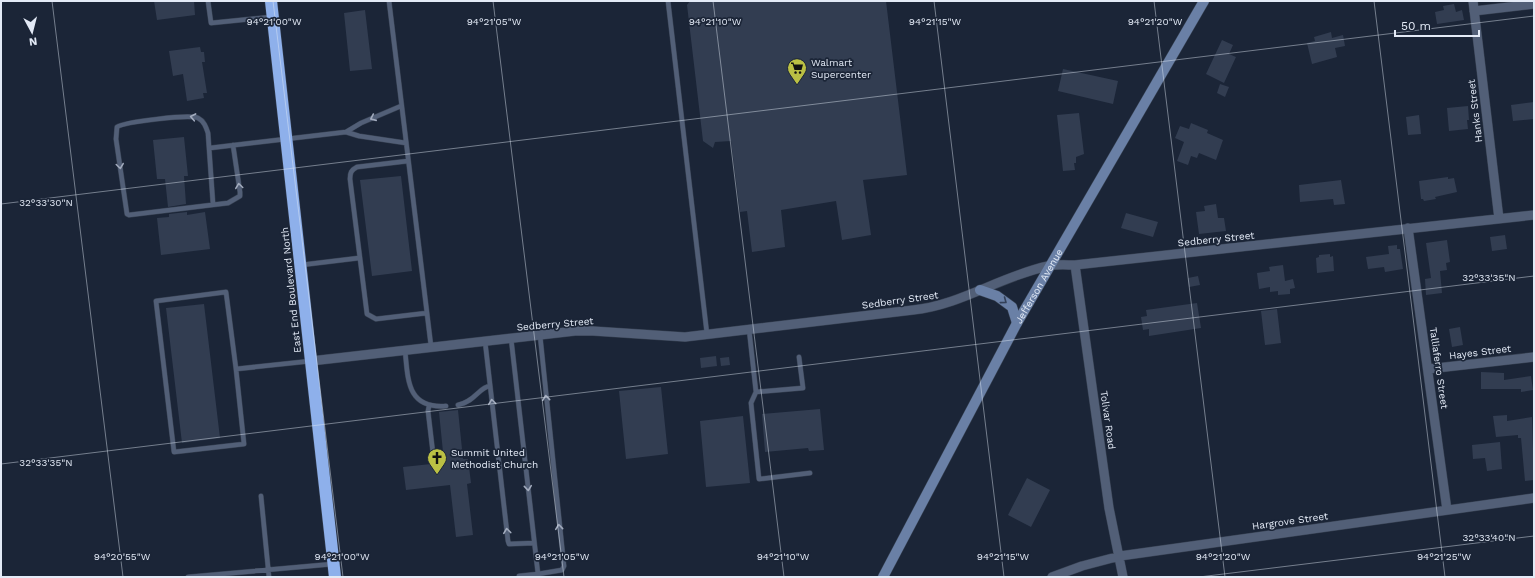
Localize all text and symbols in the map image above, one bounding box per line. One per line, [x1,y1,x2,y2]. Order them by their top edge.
north arrow [12,12,52,52]
scale bar [1395,12,1479,38]
text: 94°21'00"W [246,16,302,27]
text: 94°21'05"W [467,16,522,27]
text: 94°21'10"W [689,16,742,27]
text: 94°21'15"W [909,16,962,27]
text: 94°21'20"W [1128,16,1183,27]
text: 50 m [1401,19,1431,33]
text: N [28,34,38,48]
supermarket icon: Walmart Supercenter [786,57,808,85]
place label: Walmart Supercenter [811,57,871,80]
street label: Hanks Street [1466,78,1484,143]
one-way arrow [370,113,378,121]
one-way arrow [190,114,196,122]
one-way arrow [115,163,124,169]
one-way arrow [235,183,244,189]
text: 32°33'30"N [19,197,73,208]
street label: East End Boulevard North [279,227,303,353]
street label: Sedberry Street [1177,229,1256,248]
street label: Jefferson Avenue [1012,246,1065,325]
text: 32°33'35"N [1462,272,1516,283]
street label: Sedberry Street [861,289,940,311]
one-way arrow [1000,296,1007,303]
street label: Sedberry Street [516,315,595,333]
street label: Talliaferro Street [1428,327,1450,410]
street label: Hayes Street [1448,343,1512,361]
street label: Tolivar Road [1098,390,1118,450]
one-way arrow [542,395,551,401]
one-way arrow [488,399,497,405]
church icon: Summit United Methodist Church [426,447,448,475]
place label: Summit United Methodist Church [451,447,538,470]
text: 32°33'35"N [19,457,73,468]
one-way arrow [523,485,532,491]
street label: Hargrove Street [1251,510,1329,532]
one-way arrow [555,524,564,530]
one-way arrow [502,528,511,534]
text: 32°33'40"N [1462,532,1516,543]
text: 94°20'55"W [94,551,151,562]
text: 94°21'00"W [314,551,370,562]
text: 94°21'05"W [535,551,590,562]
text: 94°21'10"W [757,551,810,562]
text: 94°21'15"W [977,551,1030,562]
text: 94°21'20"W [1196,551,1251,562]
text: 94°21'25"W [1417,551,1472,562]

